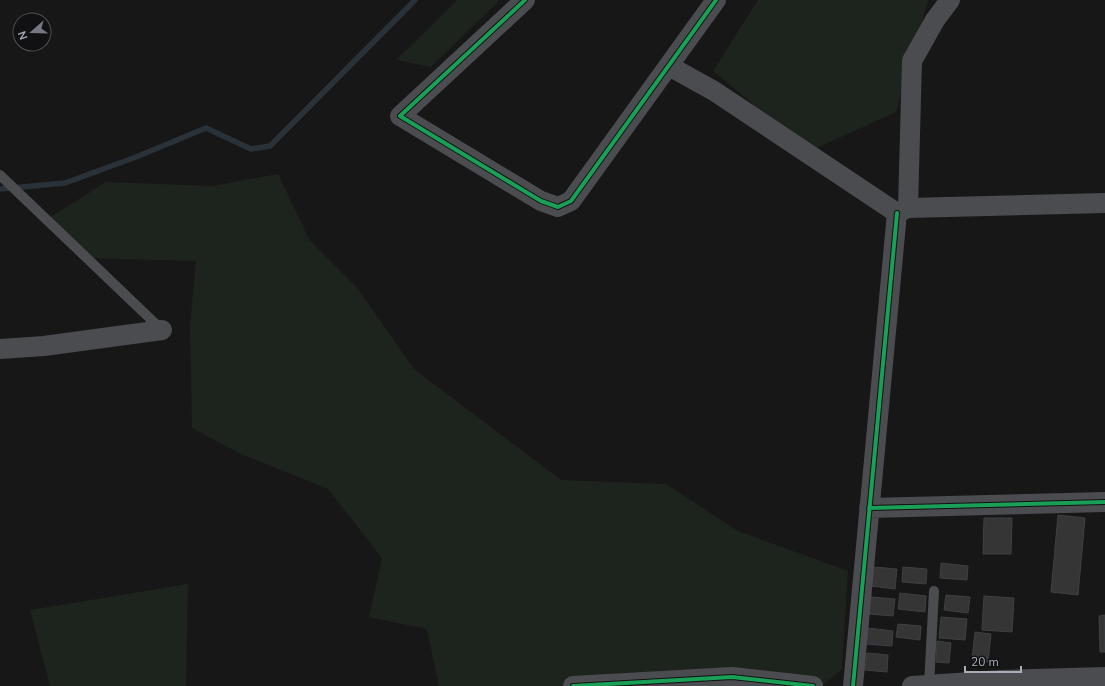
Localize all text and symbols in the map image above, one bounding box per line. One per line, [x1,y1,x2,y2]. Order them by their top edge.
north arrow [12,12,52,52]
text: N [15,29,32,42]
scale bar [965,648,1021,674]
text: 20 m [971,654,999,670]

